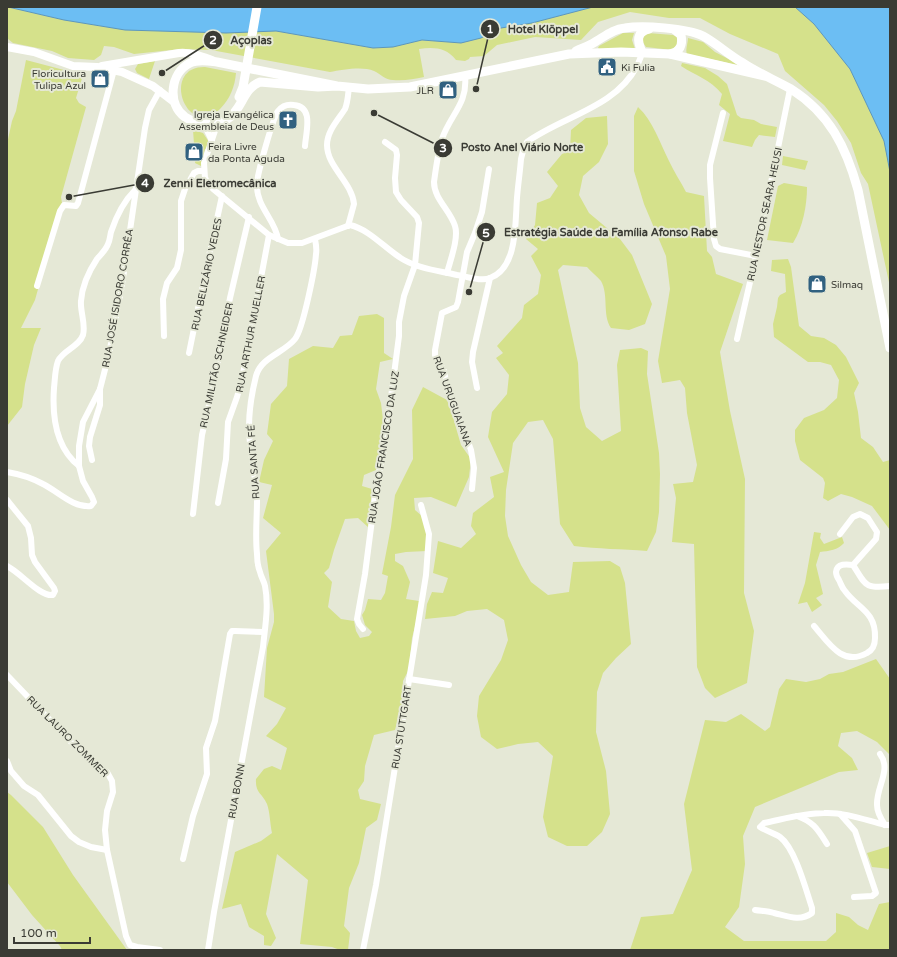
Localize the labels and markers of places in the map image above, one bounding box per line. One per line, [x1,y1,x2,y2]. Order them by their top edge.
callout: Hotel Klöppel [480,17,587,40]
callout: Açoplas [203,28,280,51]
public building icon: Ki Fulia [596,56,618,78]
place label: Ki Fulia [621,62,655,74]
place label: Floricultura Tulipa Azul [32,68,86,92]
shop icon: Floricultura Tulipa Azul [89,68,111,90]
shop icon: JLR [437,79,459,101]
place label: JLR [416,85,434,97]
place label: Igreja Evangélica Assembleia de Deus [178,109,274,133]
church icon: Igreja Evangélica Assembleia de Deus [277,109,299,131]
callout: Posto Anel Viário Norte [433,136,592,159]
shop icon: Feira Livre da Ponta Aguda [183,141,205,163]
place label: Feira Livre da Ponta Aguda [208,141,285,165]
callout: Zenni Eletromecânica [135,172,284,195]
callout: Estratégia Saúde da Família Afonso Rabe [476,221,726,244]
shop icon: Silmaq [806,273,828,295]
place label: Silmaq [831,279,863,291]

